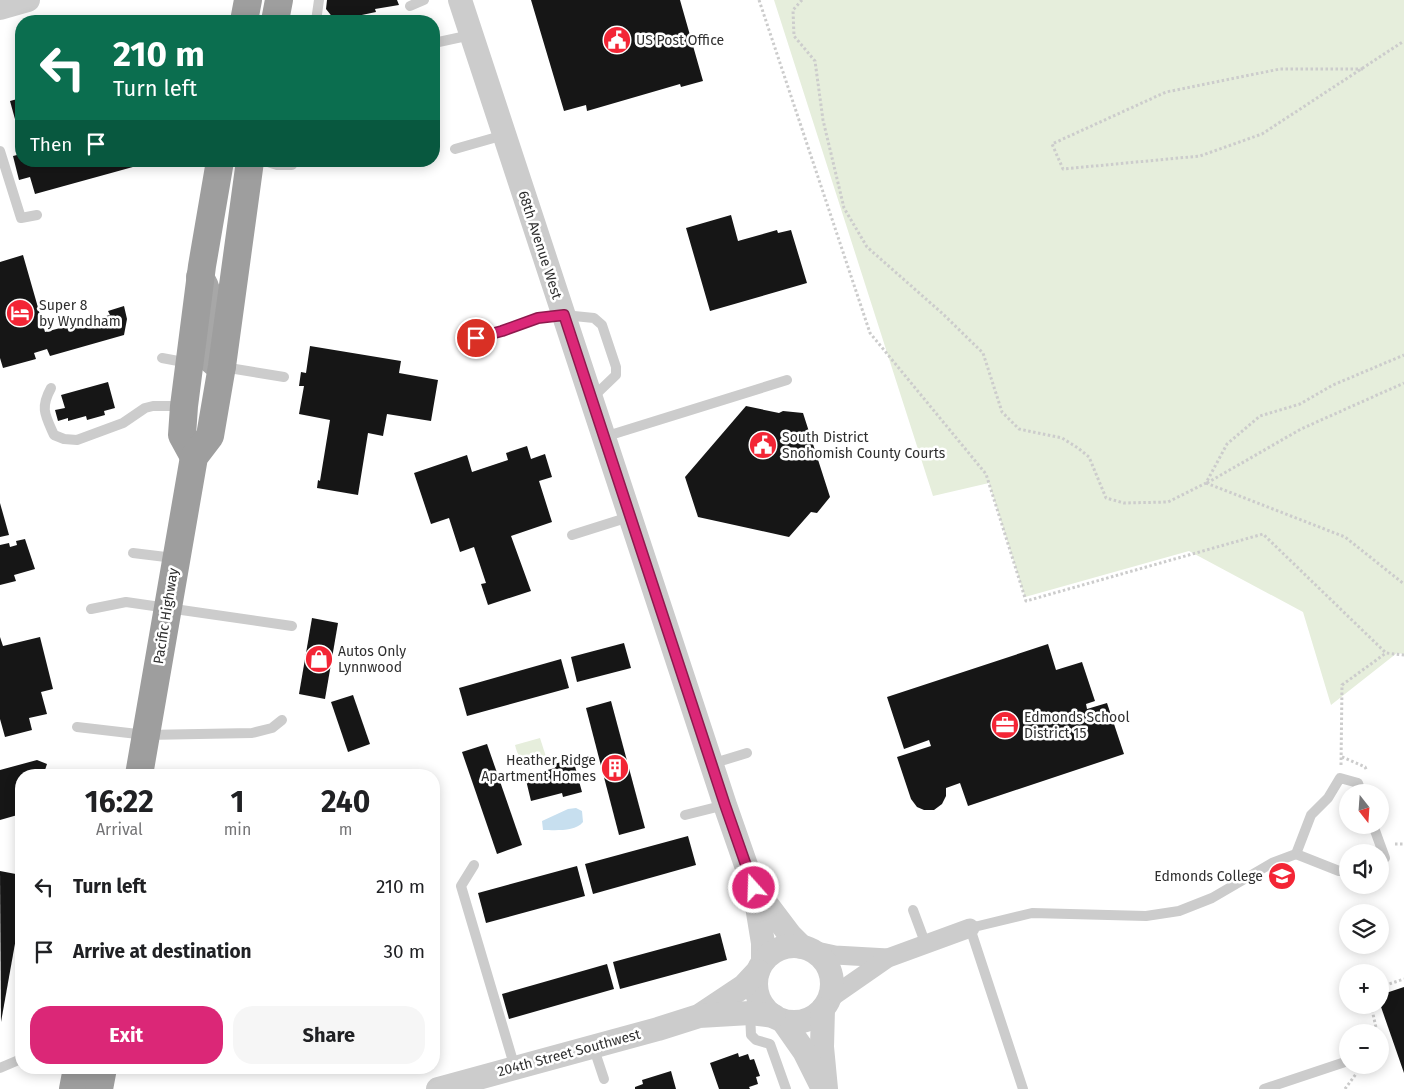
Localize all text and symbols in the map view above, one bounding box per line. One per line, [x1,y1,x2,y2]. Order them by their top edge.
public building icon: US Post Office [602,25,632,55]
place label: US Post Office [636,32,724,49]
text: 210 m [113,33,205,75]
icon: left [30,35,95,100]
text: Turn left [113,75,197,102]
icon: arrive [82,130,110,158]
text: Then [30,133,72,156]
street label: 68th Avenue West [514,189,566,302]
place label: Super 8 by Wyndham [39,297,121,330]
hotel icon: Super 8 by Wyndham [5,298,35,328]
pin [455,317,497,359]
icon: arrive [462,324,490,352]
place label: South District Snohomish County Courts [782,429,946,462]
public building icon: South District Snohomish County Courts [748,430,778,460]
street label: Pacific Highway [150,567,182,665]
place label: Autos Only Lynnwood [338,643,406,676]
shop icon: Autos Only Lynnwood [304,644,334,674]
place label: Edmonds School District 15 [1024,709,1130,742]
office icon: Edmonds School District 15 [990,710,1020,740]
place label: Heather Ridge Apartment Homes [481,752,596,785]
building icon: Heather Ridge Apartment Homes [600,753,630,783]
text: 16:22 [85,784,154,820]
text: 1 [231,784,244,820]
text: 240 [321,784,370,820]
north arrow [1339,784,1389,834]
map controls [1339,784,1389,1074]
text: Arrival [96,820,143,839]
text: min [224,820,251,839]
text: m [339,820,352,839]
button: sound [1339,844,1389,894]
position arrow [727,861,779,913]
school or university icon: Edmonds College [1267,861,1297,891]
place label: Edmonds College [1154,868,1263,885]
icon: left [30,873,58,901]
text: Turn left [73,875,147,898]
text: 210 m [376,875,425,898]
button: layers [1339,904,1389,954]
icon: arrive [30,938,58,966]
text: Arrive at destination [73,940,252,963]
text: 30 m [384,940,425,963]
button: + [1339,964,1389,1014]
button: Exit [30,1006,223,1064]
button: Share [233,1006,425,1064]
button: − [1339,1024,1389,1074]
street label: 204th Street Southwest [496,1025,643,1080]

